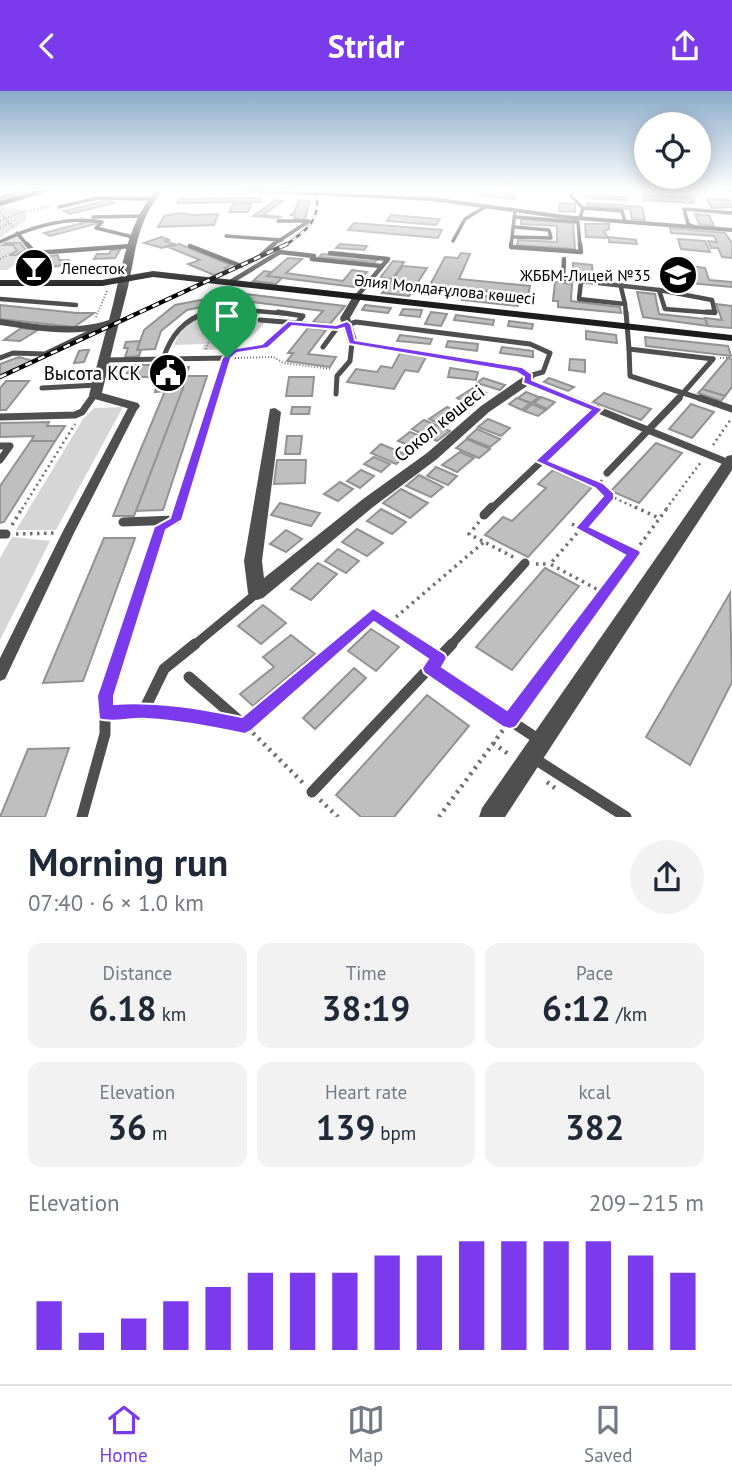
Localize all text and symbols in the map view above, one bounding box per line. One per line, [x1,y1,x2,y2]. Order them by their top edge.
text: Stridr [328,25,404,67]
icon: back [28,27,66,65]
icon: share [666,27,704,65]
map controls [634,112,711,189]
button: locate [634,112,711,189]
bar icon: Лепесток [13,247,55,289]
school or university icon: ЖББМ-Лицей №35 [657,254,699,296]
place label: Лепесток [60,258,125,278]
place label: ЖББМ-Лицей №35 [519,265,651,285]
street label: Әлия Молдағұлова көшесі [353,270,537,308]
pin [197,286,257,358]
icon: arrive [208,297,246,335]
public building icon: Высота КСК [147,352,189,394]
place label: Высота КСК [44,361,141,385]
street label: Сокол көшесі [389,379,489,467]
text: Morning run [28,837,228,886]
button: share [630,840,704,914]
text: 07:40 · 6 × 1.0 km [28,888,204,917]
text: Distance [103,961,172,985]
text: Time [346,961,386,985]
text: Pace [576,961,613,985]
text: 6.18 [88,985,157,1031]
text: 38:19 [322,985,410,1031]
text: 6:12 [542,985,611,1031]
text: km [157,1002,186,1026]
text: /km [611,1002,647,1026]
text: Elevation [99,1080,175,1104]
text: Heart rate [325,1080,407,1104]
text: kcal [578,1080,611,1104]
text: 36 [107,1104,147,1150]
text: 139 [316,1104,375,1150]
text: 382 [565,1104,624,1150]
text: m [147,1121,167,1145]
text: bpm [375,1121,416,1145]
text: Elevation [28,1188,120,1217]
text: 209–215 m [589,1188,704,1217]
tab: Home [100,1401,148,1467]
tab: Map [347,1401,385,1467]
tab: Saved [584,1401,632,1467]

